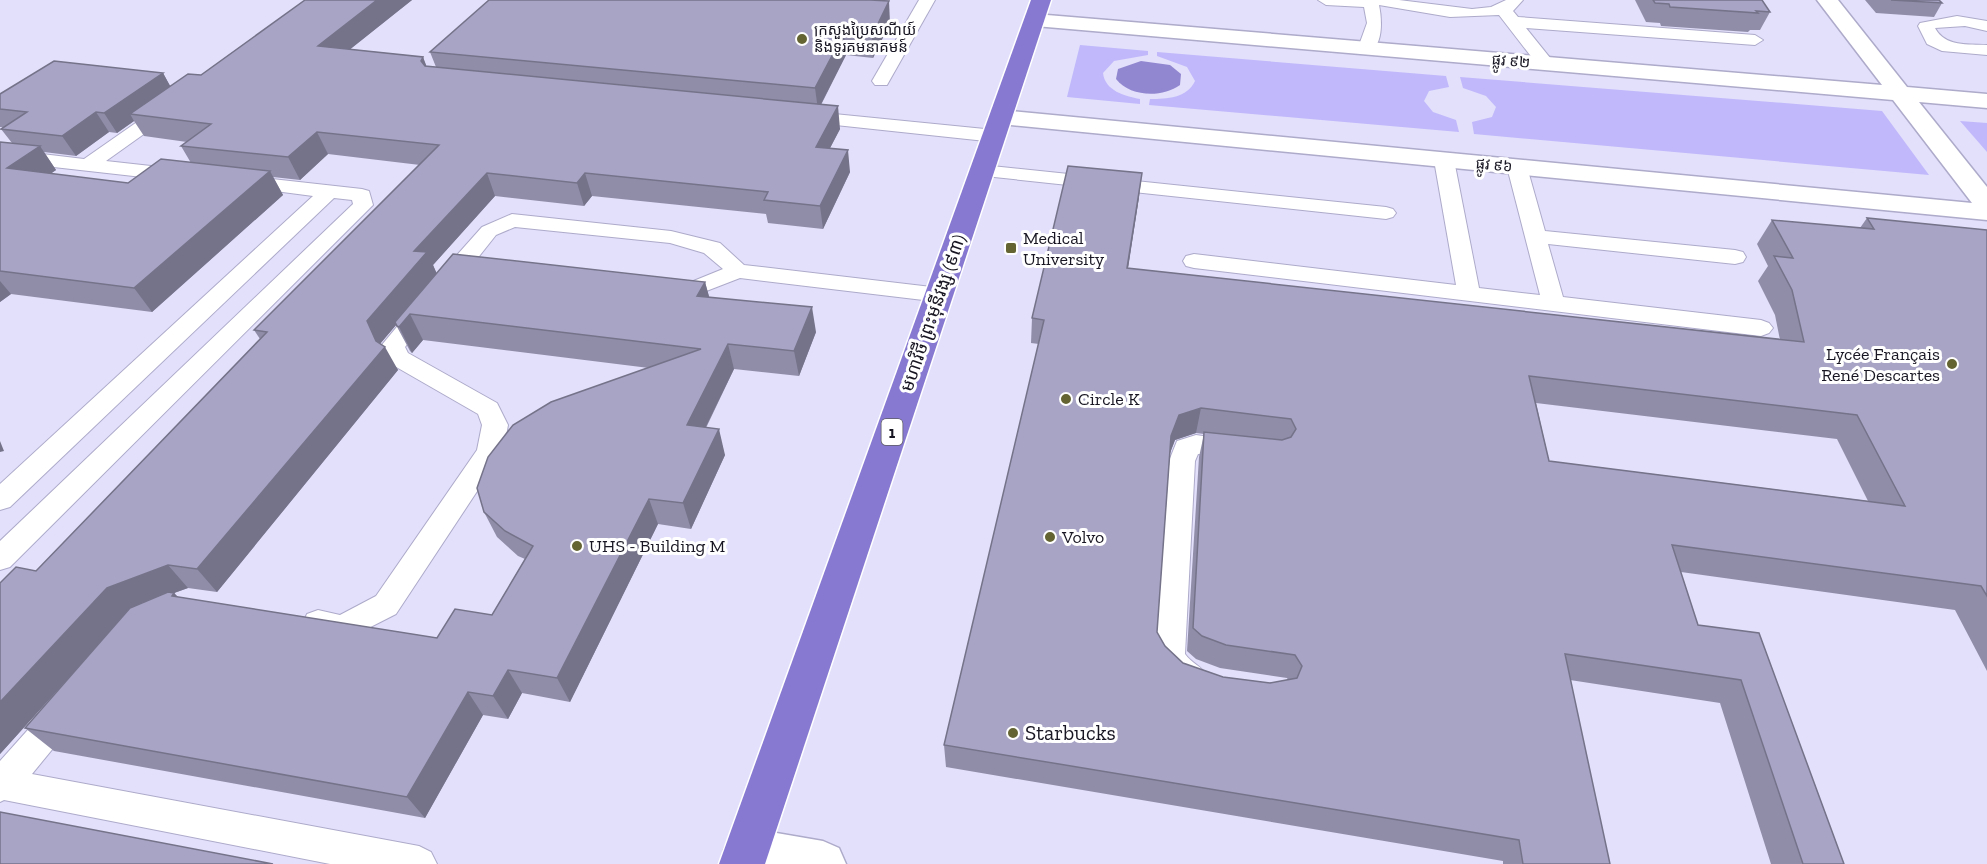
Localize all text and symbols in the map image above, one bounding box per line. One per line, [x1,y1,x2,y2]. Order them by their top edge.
place label: ក្រសួងប្រៃសណីយ៍ និងទូរគមនាគមន៍ [814,21,916,56]
marker: ក្រសួងប្រៃសណីយ៍ និងទូរគមនាគមន៍ [795,32,809,46]
street label: ផ្លូវ ៩២ [1491,50,1531,76]
street label: ផ្លូវ ៩៦ [1474,154,1513,180]
place label: Medical University [1023,227,1105,270]
street label: មហាវិថី ព្រះមុនីវង្ស (៩៣) [895,231,972,395]
marker: Medical University [1004,241,1018,255]
place label: Lycée Français René Descartes [1821,343,1940,386]
marker: Lycée Français René Descartes [1945,357,1959,371]
place label: Circle K [1078,388,1140,410]
marker: Circle K [1059,392,1073,406]
road number: 1 [882,419,902,445]
place label: Volvo [1061,526,1104,548]
marker: Volvo [1043,530,1057,544]
place label: UHS - Building M [589,535,726,557]
marker: UHS - Building M [570,539,584,553]
place label: Starbucks [1025,720,1116,745]
marker: Starbucks [1006,726,1020,740]

